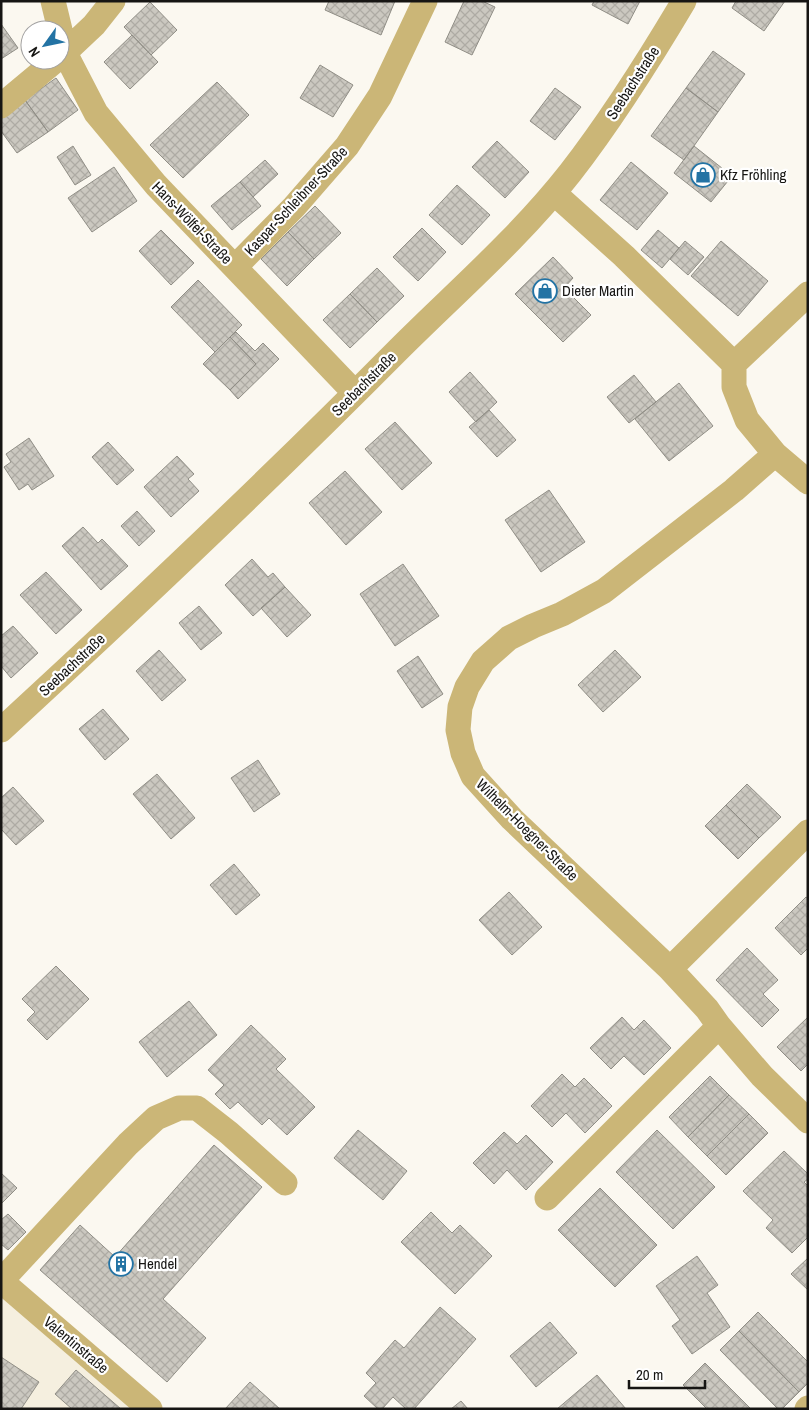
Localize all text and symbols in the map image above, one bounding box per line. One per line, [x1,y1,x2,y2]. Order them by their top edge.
north arrow [20,20,70,70]
street label: Seebachstraße [601,42,664,123]
text: N [24,44,44,60]
street label: Kaspar-Schleibner-Straße [239,141,352,260]
shop icon: Kfz Fröhling [690,162,716,188]
place label: Kfz Fröhling [720,164,786,185]
street label: Hans-Wölfel-Straße [147,177,237,269]
shop icon: Dieter Martin [532,278,558,304]
place label: Dieter Martin [562,280,634,301]
street label: Seebachstraße [327,347,401,421]
street label: Seebachstraße [34,628,109,701]
street label: Wilhelm-Hoegner-Straße [472,774,583,886]
building icon: Hendel [108,1251,134,1277]
place label: Hendel [138,1253,177,1274]
street label: Valentinstraße [39,1311,113,1378]
scale bar [629,1358,705,1390]
text: 20 m [636,1364,663,1385]

